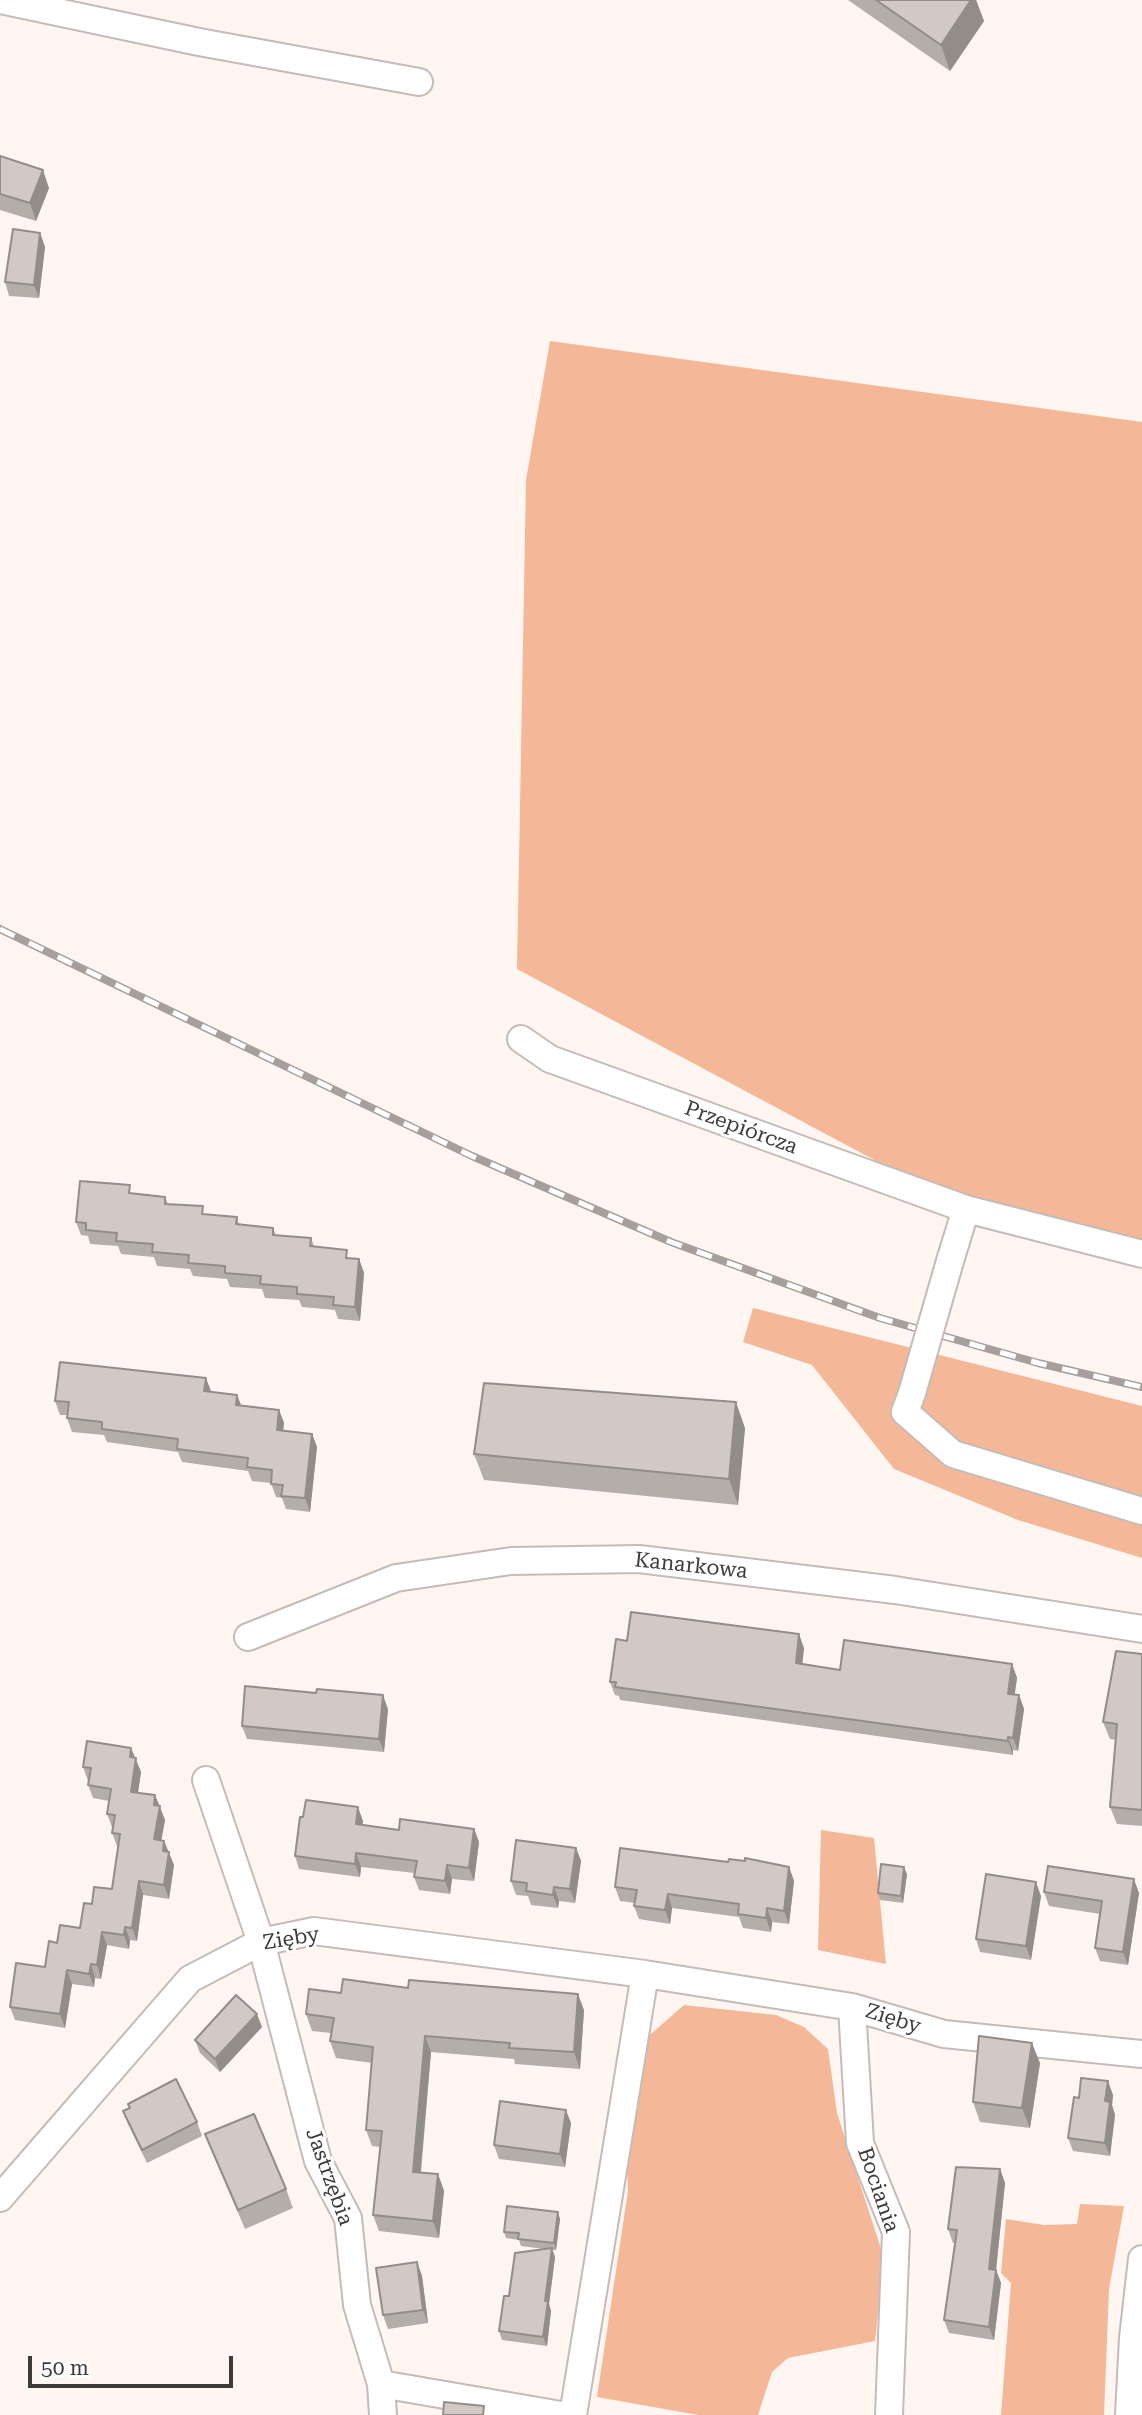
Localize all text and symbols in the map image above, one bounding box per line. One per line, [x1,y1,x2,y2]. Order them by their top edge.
street label: Przepiórcza [681,1096,801,1160]
street label: Kanarkowa [633,1548,749,1584]
street label: Zięby [261,1922,321,1956]
street label: Zięby [862,1999,924,2039]
street label: Jastrzębia [300,2125,358,2229]
street label: Bociania [852,2144,904,2236]
scale bar [32,2342,236,2386]
text: 50 m [41,2356,89,2380]

